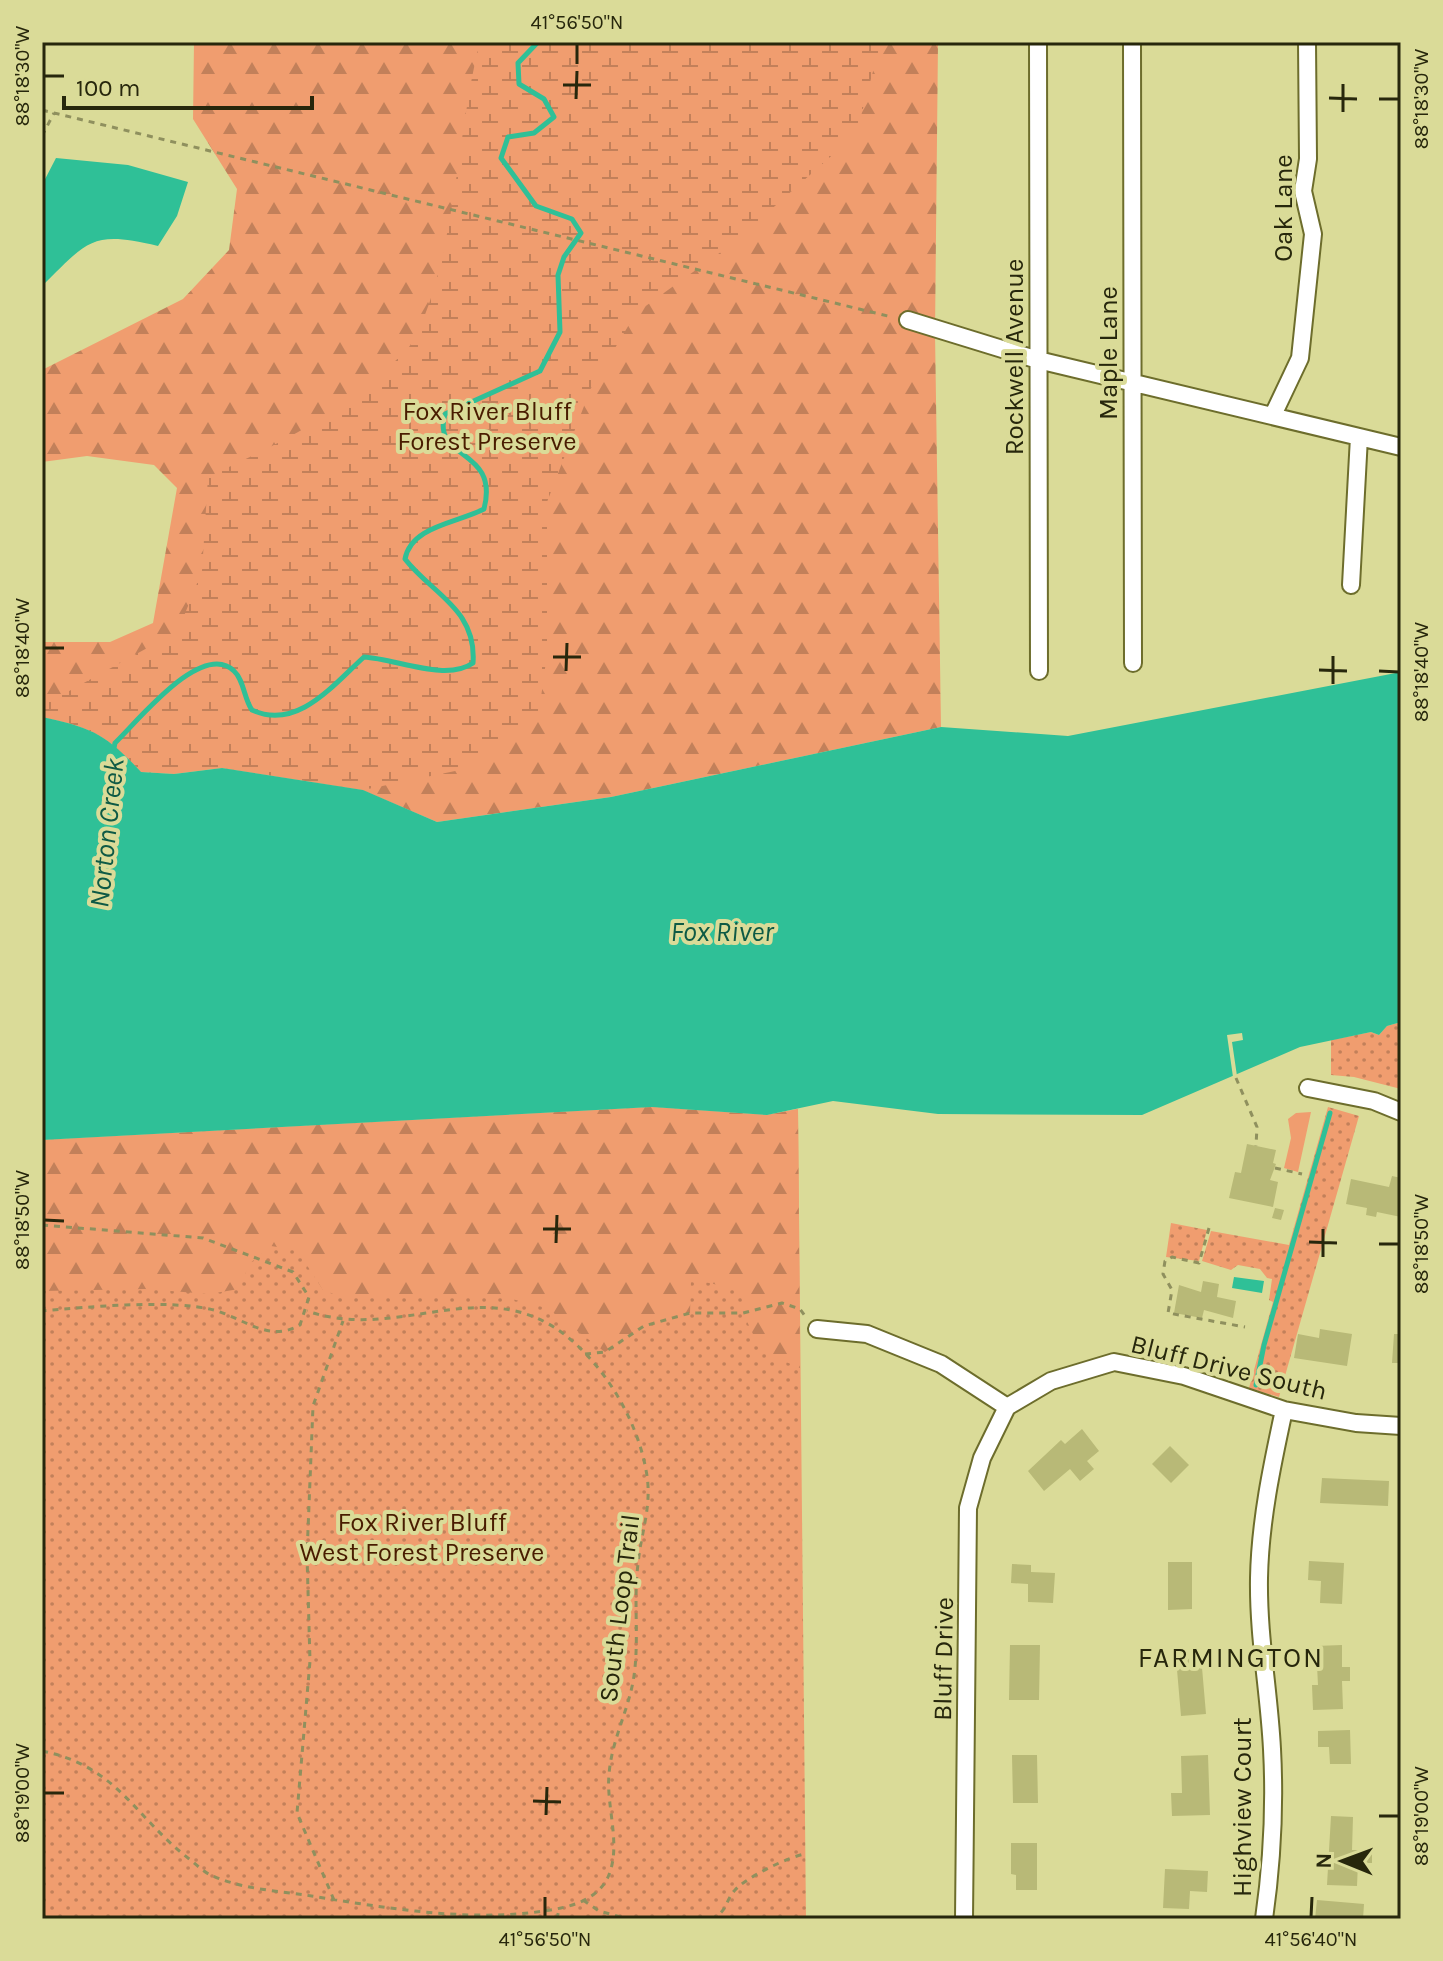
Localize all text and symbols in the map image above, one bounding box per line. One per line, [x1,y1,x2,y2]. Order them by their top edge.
text: 41°56'50"N [531,11,623,34]
text: 88°18'30"W [11,26,34,126]
text: 88°18'30"W [1410,49,1433,149]
scale bar [64,60,312,110]
text: 100 m [76,74,141,102]
street label: Oak Lane [1268,154,1299,262]
street label: Rockwell Avenue [999,259,1030,455]
street label: Maple Lane [1093,286,1124,420]
park label: Fox River Bluff Forest Preserve [397,396,577,457]
text: 88°18'40"W [11,598,34,698]
text: 88°18'40"W [1410,622,1433,722]
water label: Norton Creek [82,756,131,909]
water label: Fox River [670,915,775,948]
text: 88°18'50"W [11,1170,34,1270]
text: 88°18'50"W [1410,1194,1433,1294]
street label: Bluff Drive South [1128,1328,1330,1407]
park label: Fox River Bluff West Forest Preserve [300,1507,544,1568]
street label: South Loop Trail [593,1512,646,1704]
street label: Bluff Drive [927,1597,960,1721]
district label: FARMINGTON [1138,1641,1324,1674]
street label: Highview Court [1227,1717,1258,1897]
text: 88°19'00"W [11,1743,34,1843]
text: 88°19'00"W [1410,1766,1433,1866]
north arrow [1303,1821,1383,1901]
text: N [1311,1853,1337,1869]
text: 41°56'50"N [499,1928,591,1951]
text: 41°56'40"N [1265,1928,1357,1951]

